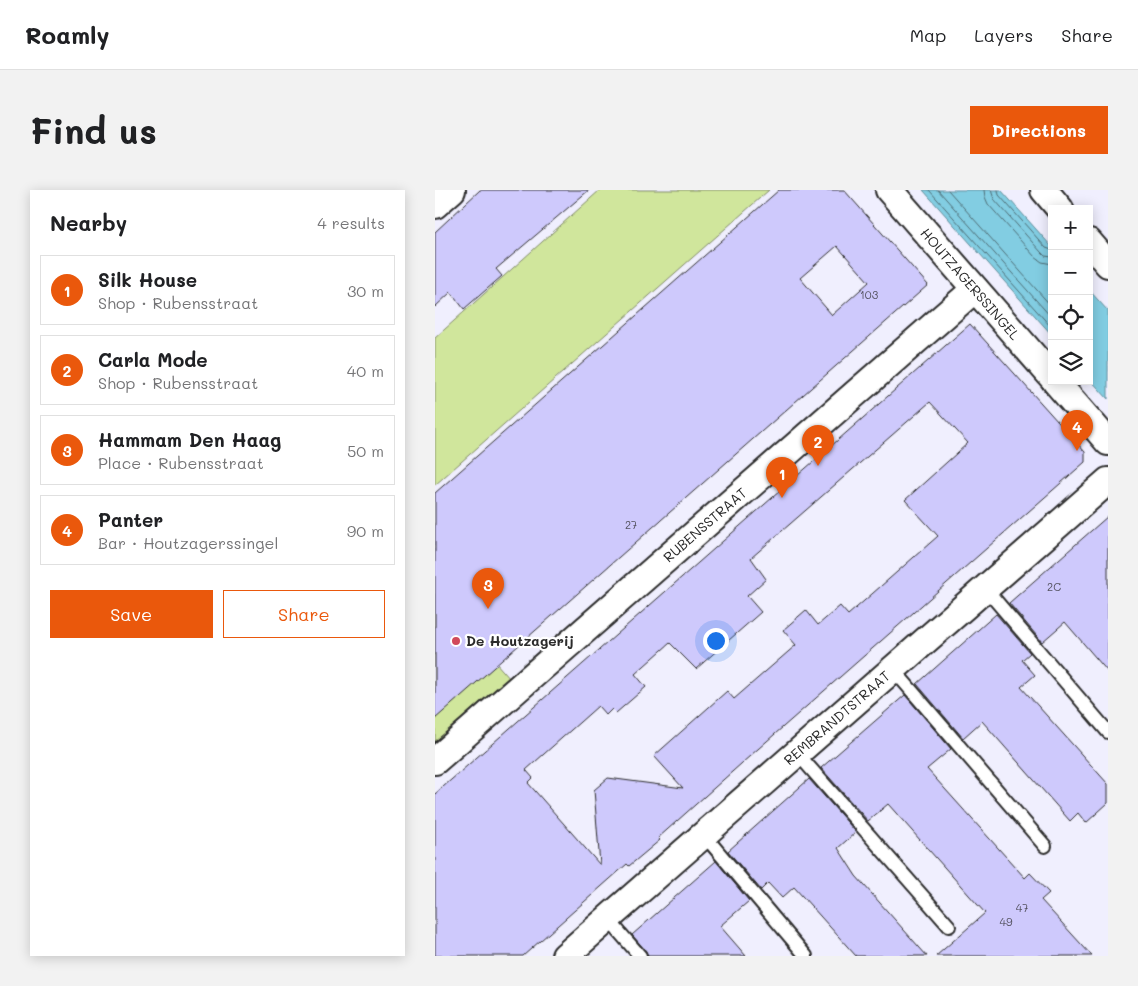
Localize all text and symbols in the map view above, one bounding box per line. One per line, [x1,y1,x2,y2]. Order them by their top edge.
text: Roamly [25,19,109,50]
text: Map [910,23,946,47]
text: Layers [974,23,1033,47]
text: Share [1061,23,1113,47]
button: Directions [970,106,1108,154]
text: Find us [30,107,157,153]
map controls [1048,205,1093,385]
button: + [1048,205,1093,250]
text: Nearby [50,209,127,236]
text: 4 results [317,212,385,233]
street label: HOUTZAGERSSINGEL [916,224,1025,344]
button: − [1048,250,1093,295]
text: Silk House [98,267,197,292]
text: 1 [63,280,71,301]
text: 30 m [347,280,384,301]
house number: 103 [860,287,879,302]
text: Shop · Rubensstraat [98,292,258,313]
button: locate [1048,295,1093,340]
button: layers [1048,340,1093,385]
text: Carla Mode [98,347,208,372]
text: 2 [63,360,71,381]
text: 40 m [347,360,384,381]
text: Shop · Rubensstraat [98,372,258,393]
pin: 4 [1061,410,1093,451]
pin: 2 [802,425,834,466]
text: Hammam Den Haag [98,427,281,452]
text: 3 [62,440,72,461]
text: 50 m [347,440,384,461]
text: Place · Rubensstraat [98,452,264,473]
pin: 1 [766,457,798,498]
street label: RUBENSSTRAAT [659,483,751,566]
text: Panter [98,507,163,532]
house number: 27 [625,517,637,532]
text: 4 [62,520,72,541]
text: 90 m [347,520,384,541]
text: Bar · Houtzagerssingel [98,532,278,553]
pin: 3 [472,568,504,609]
house number: 2C [1047,579,1061,594]
button: Save [50,590,213,638]
button: Share [223,590,385,638]
your location [703,628,729,654]
place label: De Houtzagerij [466,631,574,650]
marker: De Houtzagerij [450,635,462,647]
street label: REMBRANDTSTRAAT [779,666,894,769]
house number: 47 [1016,900,1028,915]
house number: 49 [1000,914,1013,929]

